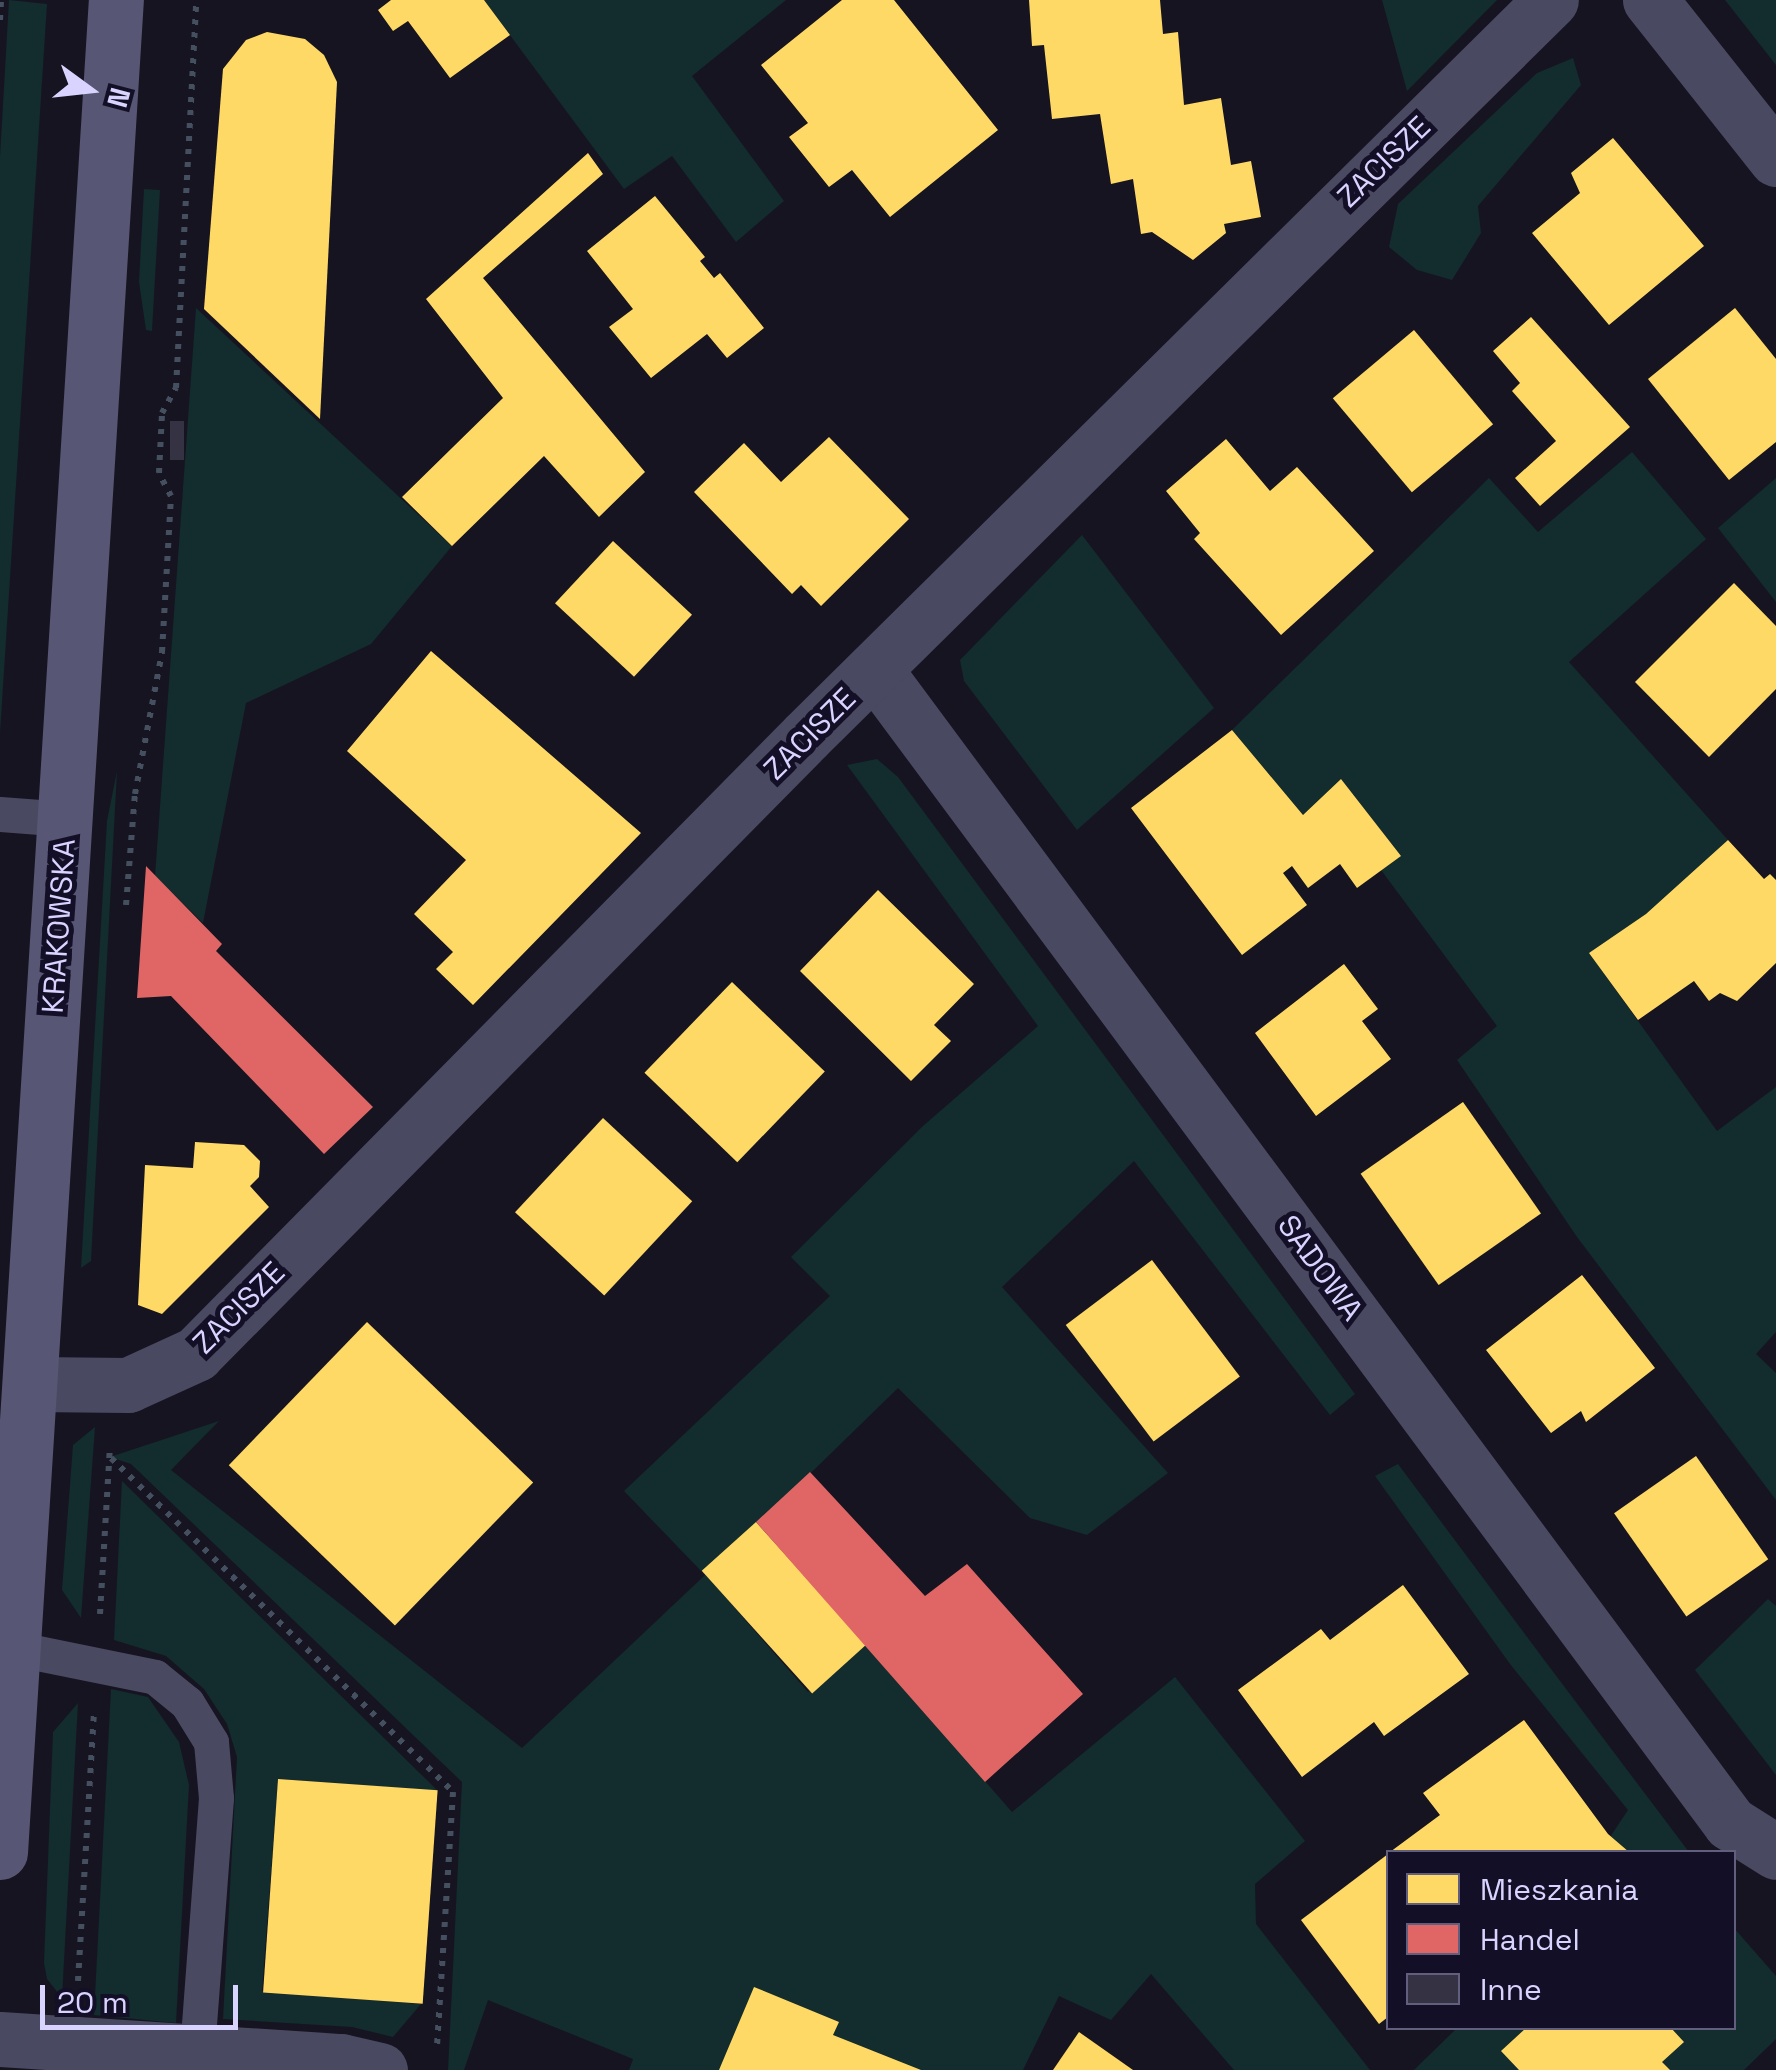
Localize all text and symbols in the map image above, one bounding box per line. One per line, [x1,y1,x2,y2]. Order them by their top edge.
north arrow [40,40,140,140]
text: N [99,84,139,111]
street label: ZACISZE [1330,109,1438,215]
street label: ZACISZE [757,681,863,787]
street label: KRAKOWSKA [35,837,83,1015]
street label: SADOWA [1270,1208,1370,1328]
street label: ZACISZE [186,1255,292,1361]
legend [1386,1850,1736,2030]
text: Mieszkania [1480,1870,1639,1909]
text: Handel [1480,1920,1580,1959]
scale bar [45,1965,242,2027]
text: Inne [1480,1970,1542,2009]
text: 20 m [57,1983,128,2022]

